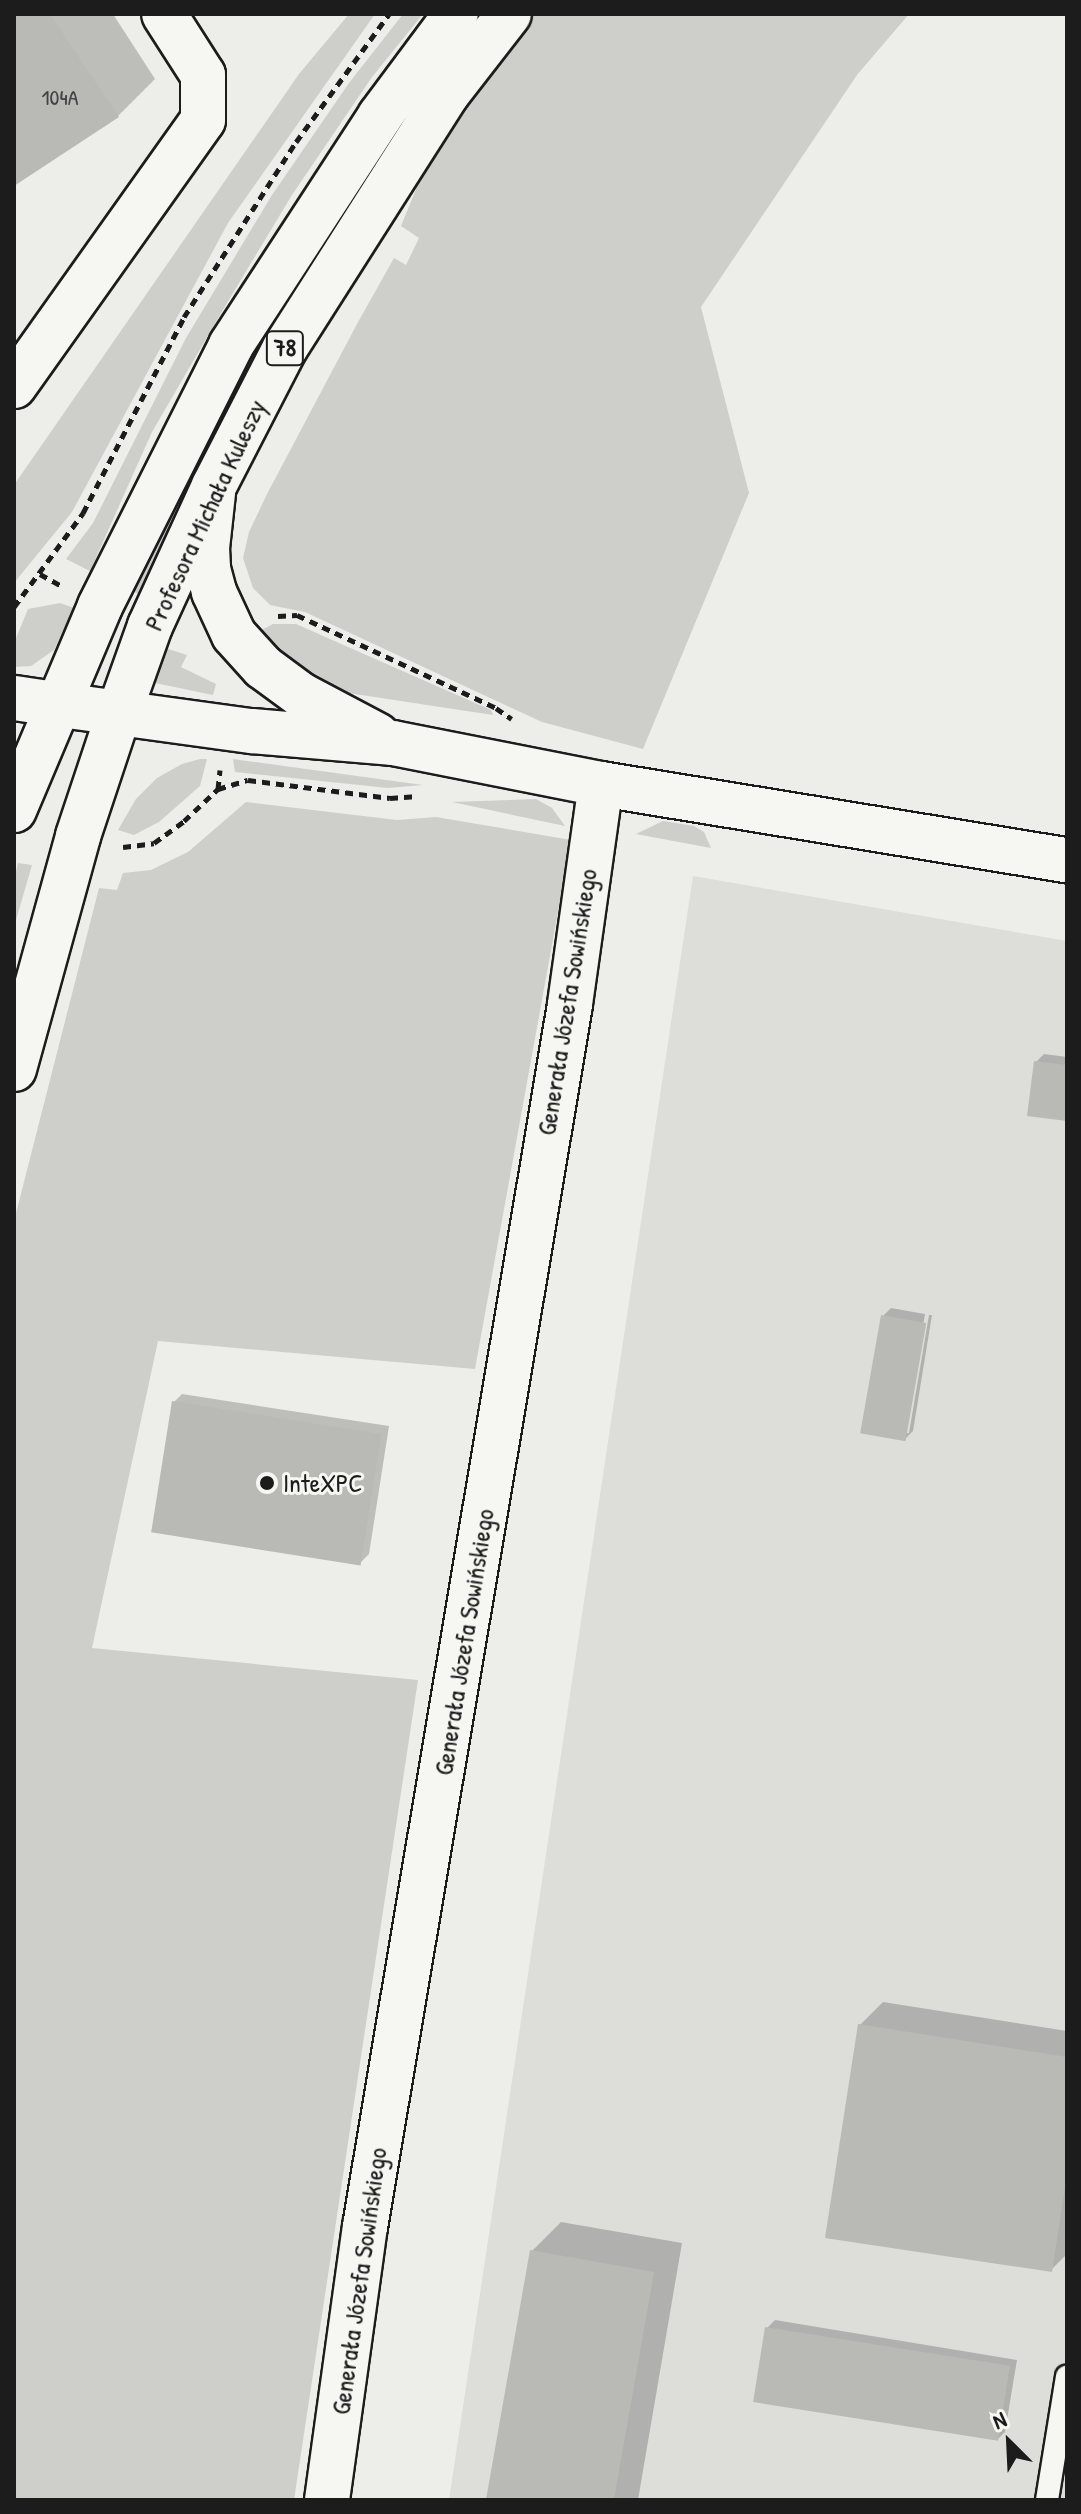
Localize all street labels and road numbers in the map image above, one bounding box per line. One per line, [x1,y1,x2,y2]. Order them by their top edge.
road number: 78 [265,328,305,368]
street label: Profesora Michała Kuleszy [138,395,272,635]
street label: Generała Józefa Sowińskiego [531,867,603,1137]
street label: Generała Józefa Sowińskiego [428,1507,500,1777]
street label: Generała Józefa Sowińskiego [325,2145,393,2417]

